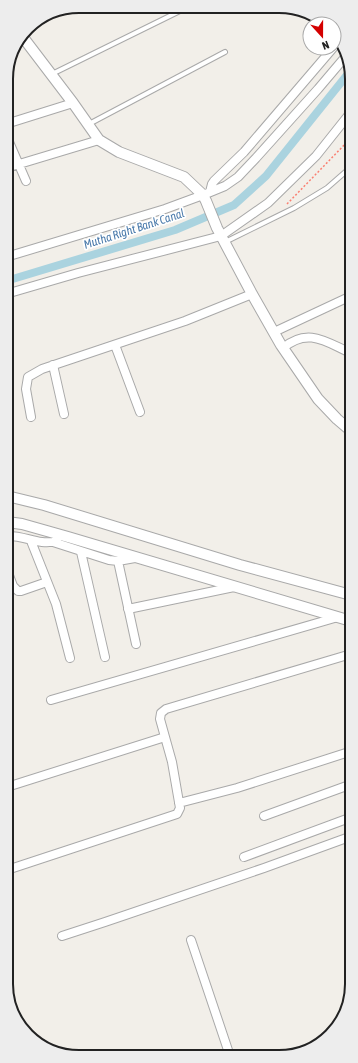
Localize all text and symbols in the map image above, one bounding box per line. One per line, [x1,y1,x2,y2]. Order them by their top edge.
north arrow [302,16,342,56]
text: N [320,39,331,52]
water label: Mutha Right Bank Canal [82,206,186,252]

